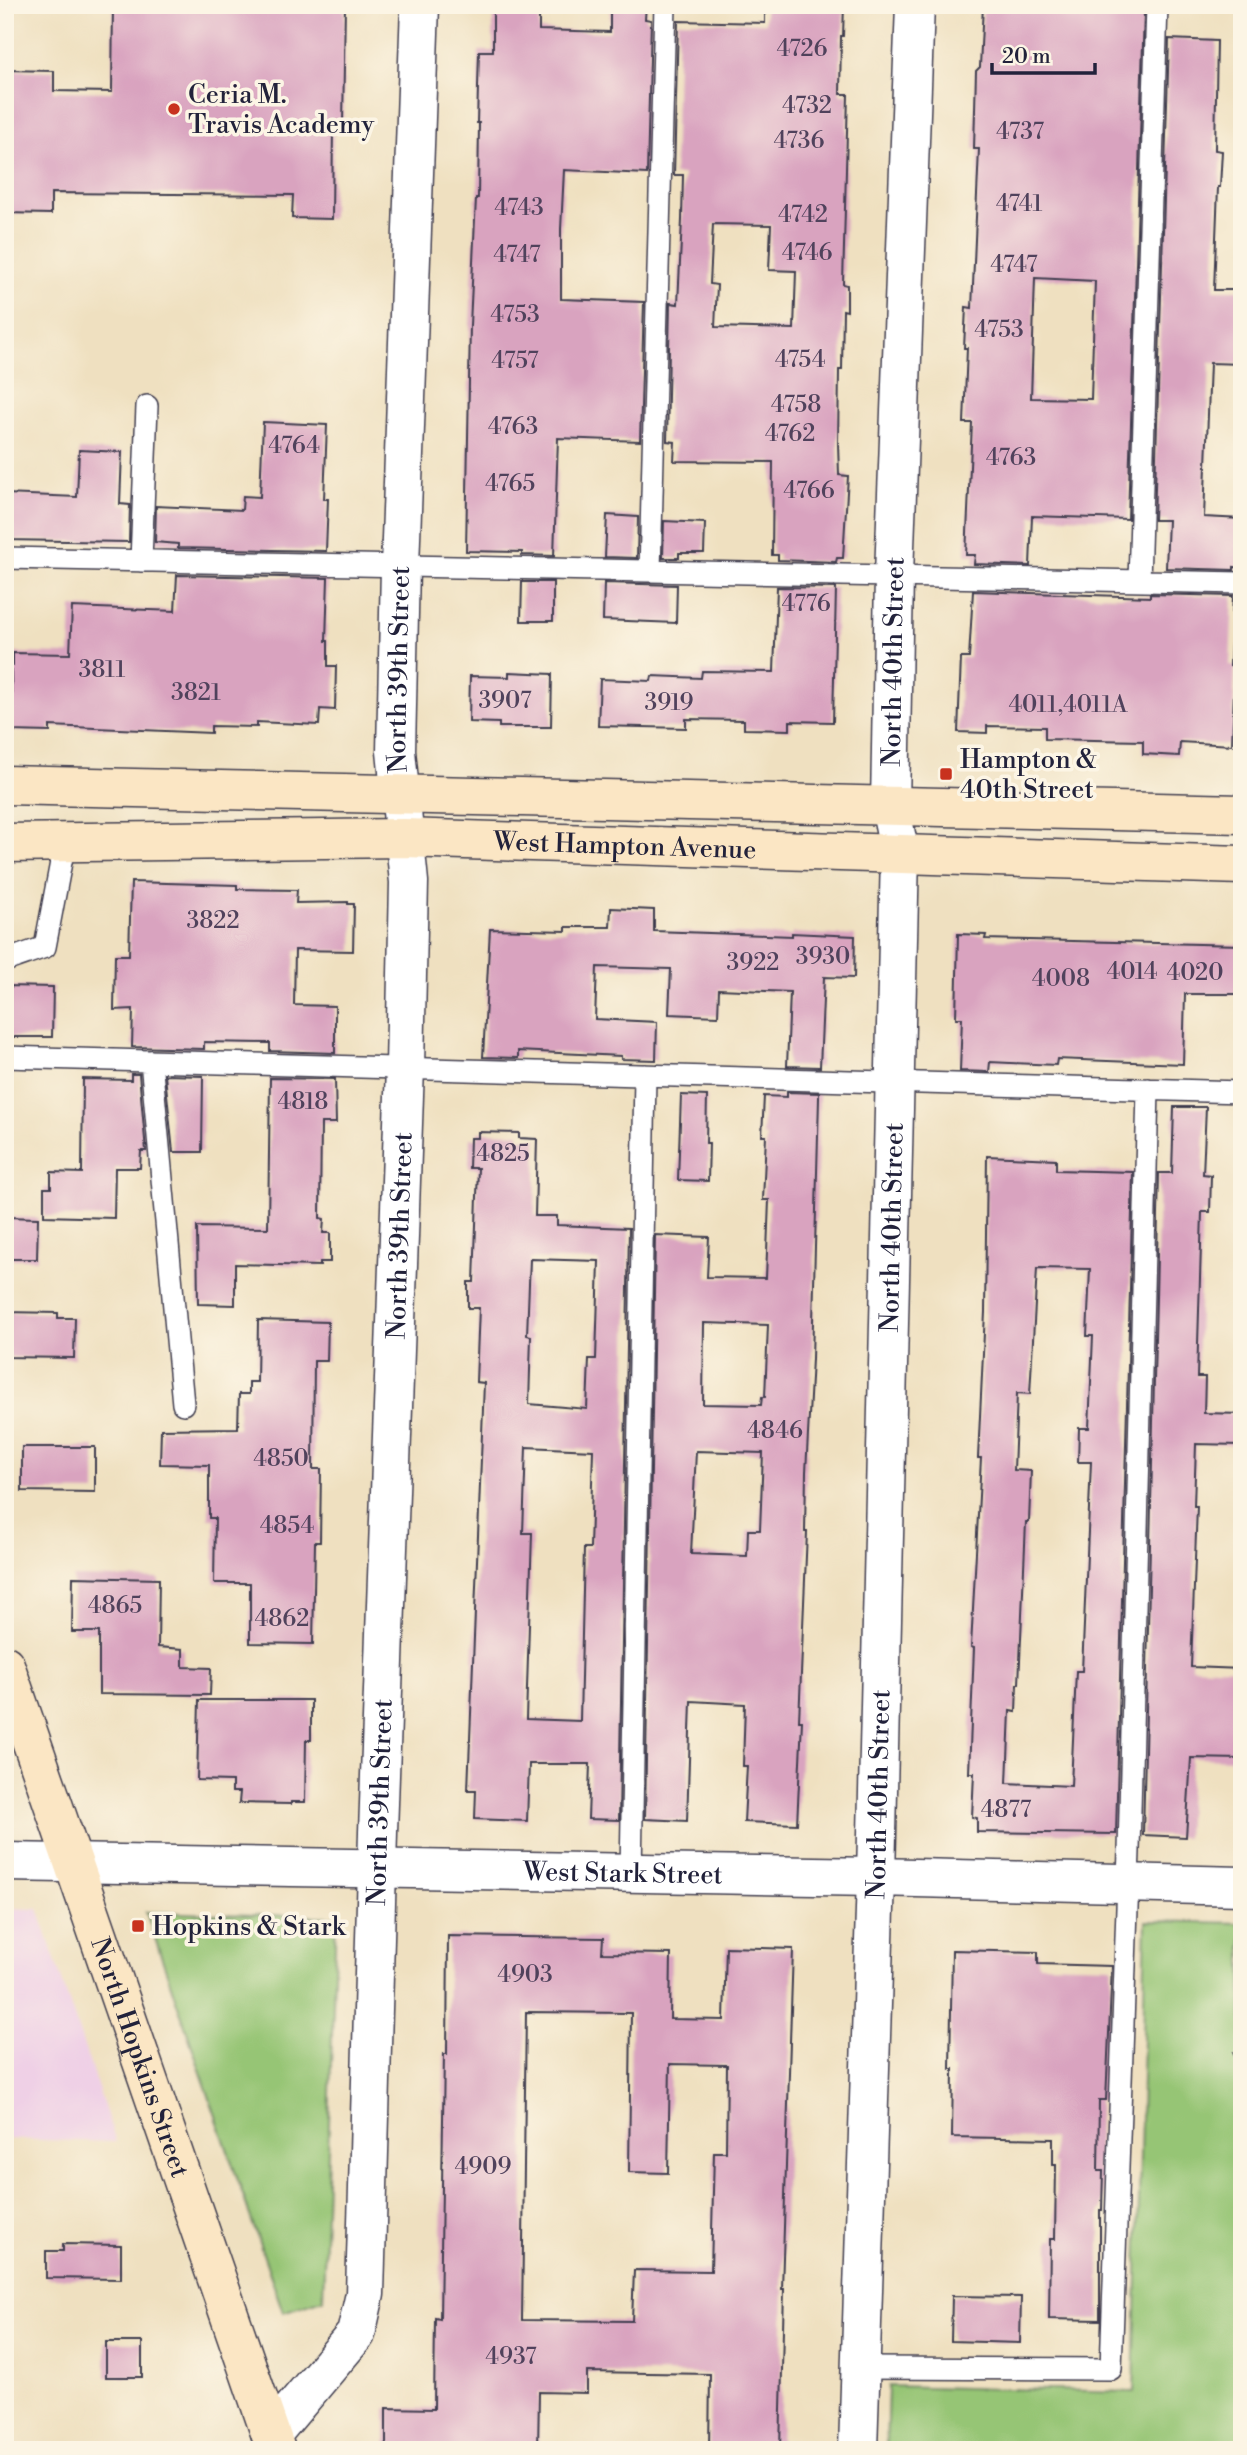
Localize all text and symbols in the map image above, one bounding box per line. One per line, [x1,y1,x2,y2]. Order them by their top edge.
scale bar [992,32,1095,76]
house number: 4726 [776,35,828,63]
text: 20 m [1002,44,1051,70]
place label: Ceria M. Travis Academy [188,79,374,141]
house number: 4732 [782,92,832,120]
marker: Ceria M. Travis Academy [166,101,182,117]
house number: 4737 [996,118,1044,146]
house number: 4736 [774,127,824,155]
house number: 4741 [996,190,1042,218]
house number: 4743 [494,194,544,222]
house number: 4742 [778,201,828,229]
house number: 4746 [782,239,832,267]
house number: 4747 [493,241,541,269]
house number: 4747 [990,251,1038,279]
house number: 4753 [490,301,540,329]
house number: 4753 [974,316,1024,344]
house number: 4754 [775,346,825,374]
house number: 4757 [491,347,539,375]
house number: 4758 [771,391,821,419]
house number: 4763 [488,413,538,441]
house number: 4762 [765,420,815,448]
house number: 4764 [268,432,320,460]
house number: 4763 [986,444,1036,472]
house number: 4765 [485,470,535,498]
house number: 4766 [783,477,835,505]
street label: North 40th Street [876,556,912,767]
street label: North 39th Street [381,565,417,774]
house number: 4776 [781,590,831,618]
house number: 3811 [79,656,126,684]
house number: 3821 [171,679,221,707]
house number: 3907 [478,687,532,715]
house number: 3919 [645,689,694,717]
house number: 4011,4011A [1008,691,1129,719]
place label: Hampton & 40th Street [960,744,1097,806]
marker: Hampton & 40th Street [938,766,954,782]
street label: West Hampton Avenue [492,826,757,866]
house number: 3822 [186,907,240,935]
house number: 3930 [796,943,850,971]
house number: 3922 [727,949,779,977]
house number: 4014 [1107,958,1157,986]
house number: 4020 [1167,959,1223,987]
house number: 4008 [1032,965,1090,993]
house number: 4818 [278,1088,328,1116]
street label: North 40th Street [874,1122,911,1333]
street label: North 39th Street [380,1131,420,1340]
house number: 4825 [476,1140,530,1168]
house number: 4846 [747,1417,803,1445]
house number: 4850 [253,1445,309,1473]
house number: 4854 [260,1512,314,1540]
house number: 4865 [88,1592,142,1620]
house number: 4862 [255,1605,309,1633]
street label: North 40th Street [860,1689,897,1900]
street label: North 39th Street [361,1698,400,1906]
house number: 4877 [981,1796,1032,1824]
street label: West Stark Street [522,1856,723,1891]
place label: Hopkins & Stark [152,1911,347,1943]
marker: Hopkins & Stark [130,1918,146,1934]
street label: North Hopkins Street [83,1933,196,2182]
house number: 4903 [497,1961,553,1989]
house number: 4909 [455,2153,511,2181]
house number: 4937 [485,2343,537,2371]

